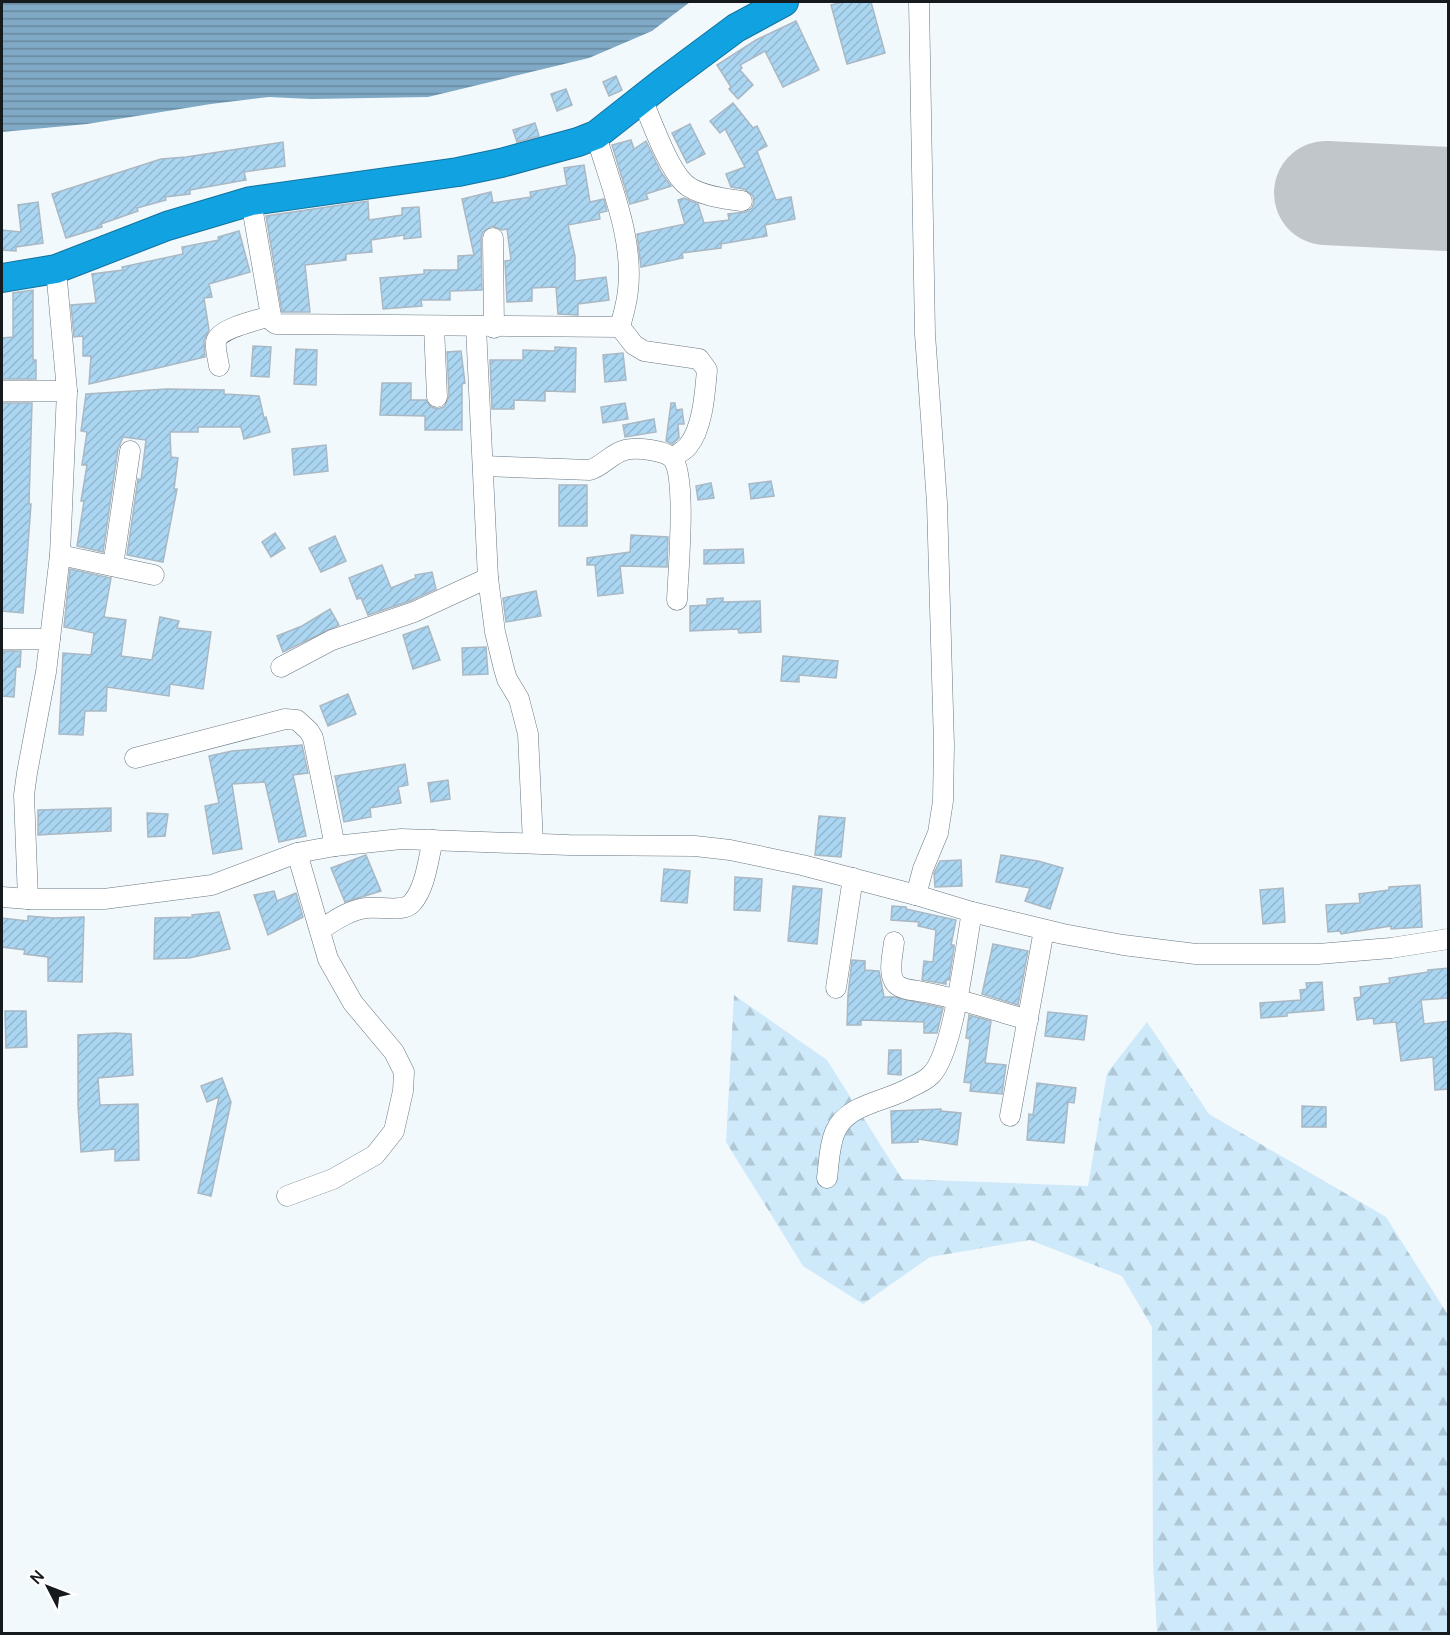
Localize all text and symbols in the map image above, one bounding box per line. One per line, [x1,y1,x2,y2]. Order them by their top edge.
north arrow [18,1557,78,1617]
text: N [25,1565,49,1589]

